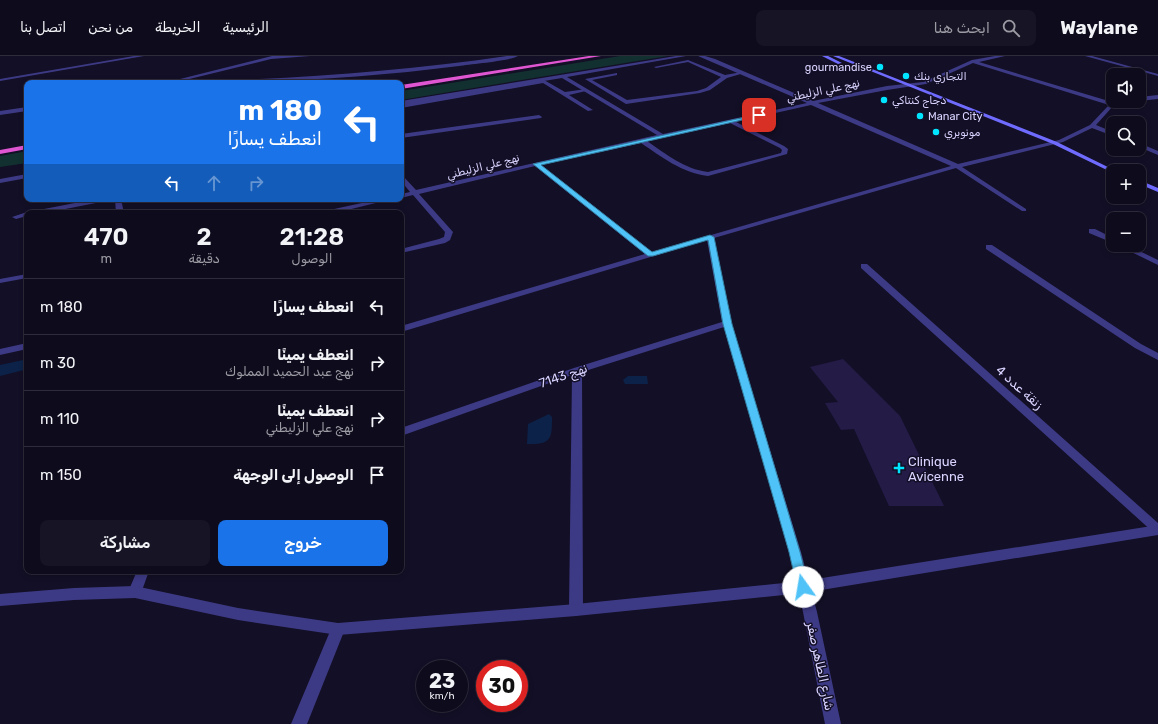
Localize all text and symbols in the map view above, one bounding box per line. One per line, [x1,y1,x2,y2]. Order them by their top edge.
search box [756,10,1036,46]
text: Waylane [1060,16,1138,39]
icon: search [1000,17,1022,39]
text: اتصل بنا [20,19,66,36]
text: من نحن [88,19,133,36]
text: الخريطة [155,19,200,36]
text: الرئيسية [222,19,269,36]
text: ابحث هنا [934,19,990,37]
place label: gourmandise [805,61,872,74]
marker: gourmandise [875,62,885,72]
map controls [1106,68,1146,252]
button: sound [1106,68,1146,108]
place label: التجاري بنك [914,70,967,84]
marker: التجاري بنك [901,71,911,81]
street label: نهج علي الزليطني [785,76,861,107]
text: 180 m [238,94,322,127]
place label: دجاج كنتاكي [892,94,946,109]
marker: دجاج كنتاكي [879,95,889,105]
icon: left [336,96,388,148]
pin [742,98,776,132]
icon: arrive [748,104,770,126]
place label: Manar City [928,110,983,123]
marker: Manar City [915,111,925,121]
button: search [1106,116,1146,156]
place label: مونوبري [944,126,980,140]
marker: مونوبري [931,127,941,137]
text: انعطف يسارًا [228,128,322,150]
street label: نهج علي الزليطني [445,151,521,184]
button: + [1106,164,1146,204]
icon: left [161,172,183,194]
icon: ahead [203,172,225,194]
icon: right [245,172,267,194]
button: − [1106,212,1146,252]
text: 470 [84,223,129,251]
text: 2 [196,223,212,251]
text: 21:28 [280,223,344,251]
text: m [100,251,112,266]
text: دقيقة [188,251,220,266]
text: الوصول [291,251,332,266]
icon: left [366,296,388,318]
text: 180 m [40,298,83,316]
text: انعطف يسارًا [273,298,354,316]
text: انعطف يمينًا [277,346,354,364]
icon: right [366,352,388,374]
text: 30 m [40,354,76,372]
street label: نهج 7143 [537,360,590,393]
street label: زنقة عدد 4 [992,362,1046,413]
text: نهج عبد الحميد المملوك [225,364,354,379]
text: انعطف يمينًا [277,402,354,420]
icon: right [366,408,388,430]
text: 110 m [40,410,79,428]
text: نهج علي الزليطني [266,420,354,435]
place label: Clinique Avicenne [908,454,964,484]
marker: Clinique Avicenne [893,462,905,474]
icon: arrive [366,464,388,486]
text: 150 m [40,466,82,484]
text: الوصول إلى الوجهة [233,466,354,484]
button: مشاركة [40,520,210,566]
button: خروج [218,520,388,566]
position arrow [782,566,824,608]
street label: شارع الطاهر صفر [802,619,837,712]
speed limit sign: 30 [476,660,528,712]
text: 23 [429,669,455,693]
text: km/h [430,690,454,702]

